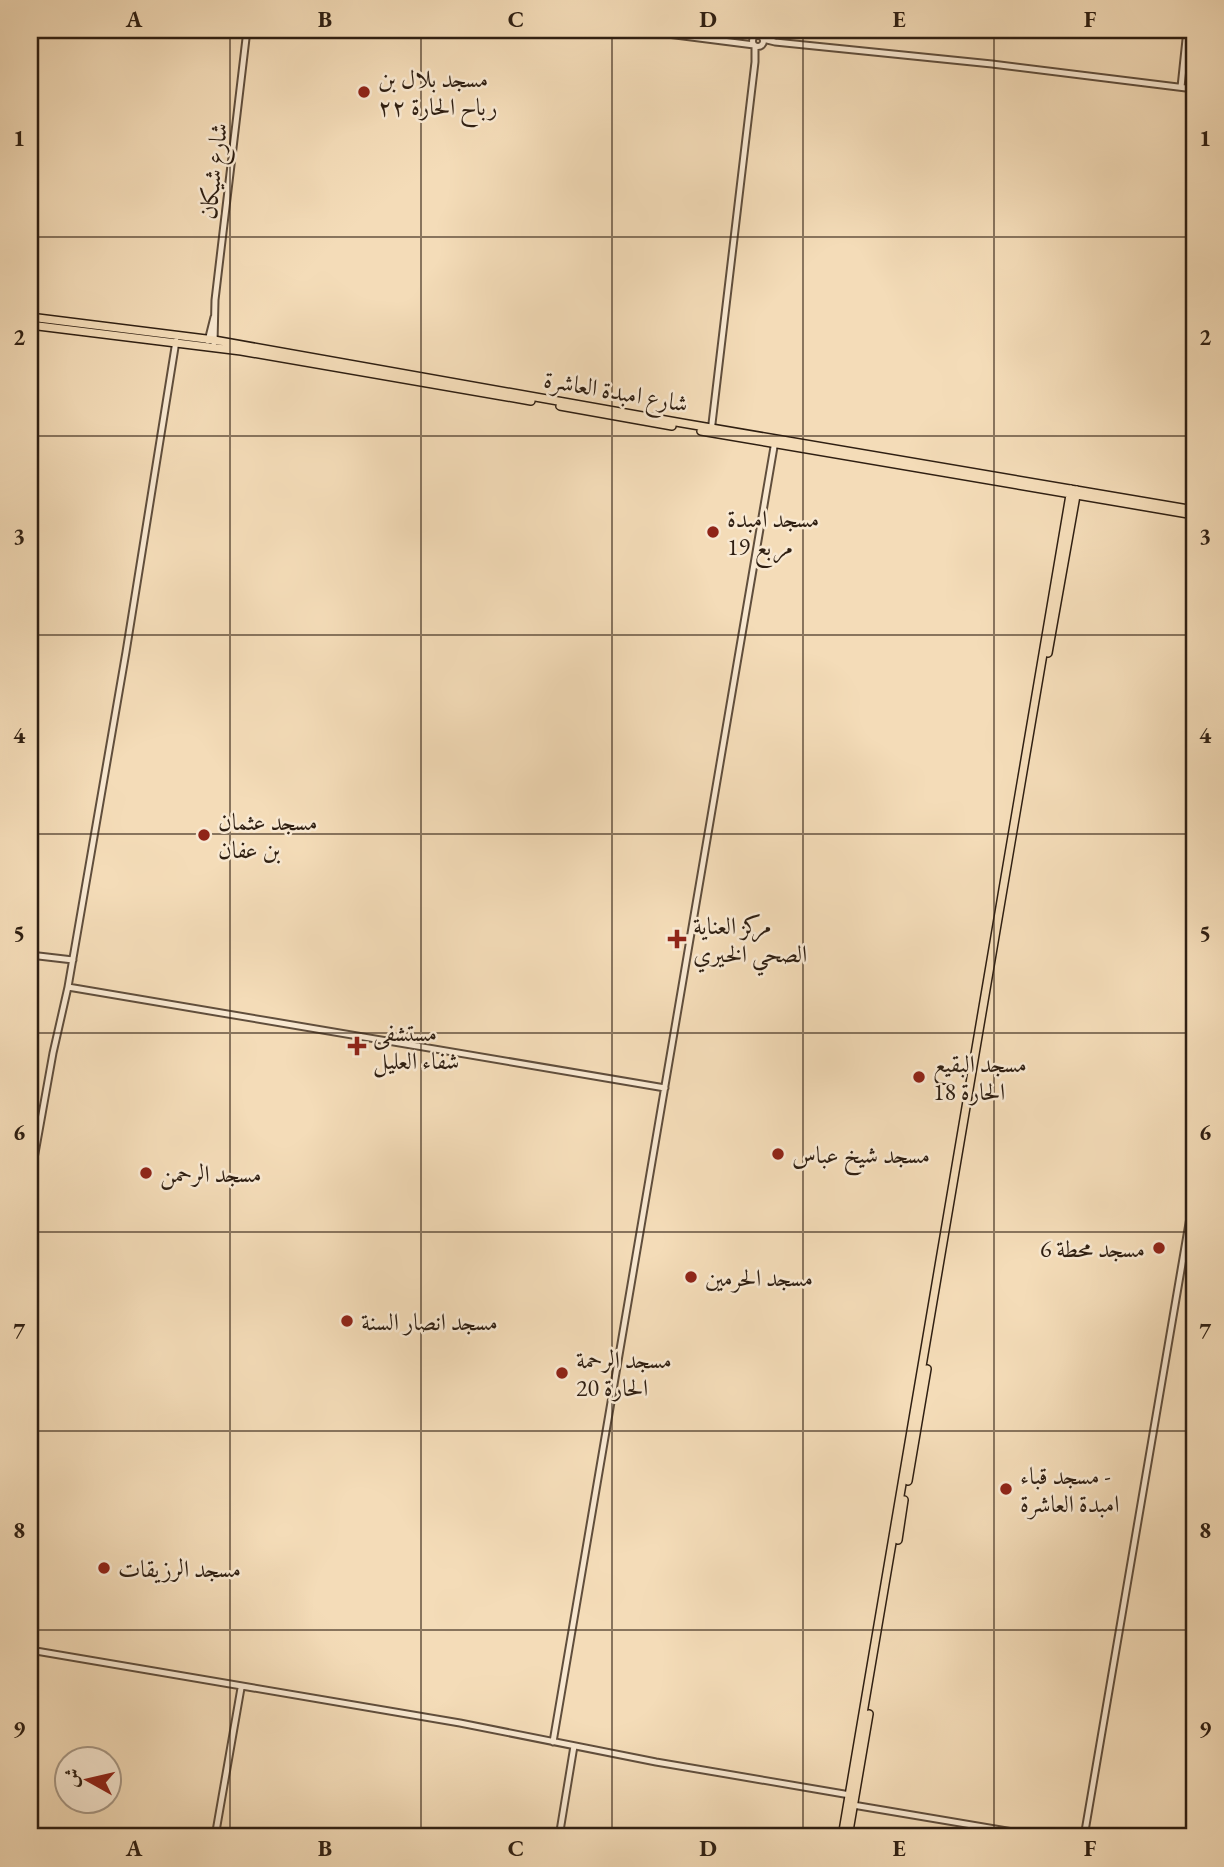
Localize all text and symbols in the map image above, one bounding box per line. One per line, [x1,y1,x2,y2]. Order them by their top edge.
text: A [125,4,143,34]
text: B [318,4,332,34]
text: C [508,4,524,34]
text: D [699,4,717,34]
text: E [892,4,906,34]
text: F [1084,4,1097,34]
place label: مسجد بلال بن رباح الحارة ٢٢ [378,63,497,128]
marker: مسجد بلال بن رباح الحارة ٢٢ [356,84,372,100]
street label: شارع شيكان [192,121,239,222]
text: 1 [13,123,25,153]
text: 1 [1199,123,1211,153]
text: 2 [13,322,25,352]
text: 2 [1199,322,1211,352]
street label: شارع امبدة العاشرة [541,363,691,424]
place label: مسجد امبدة مربع 19 [727,503,819,569]
text: 3 [13,521,25,551]
text: 3 [1199,521,1211,551]
marker: مسجد امبدة مربع 19 [705,524,721,540]
text: 4 [13,720,26,750]
text: 4 [1199,720,1212,750]
place label: مسجد عثمان بن عفان [218,806,318,865]
marker: مسجد عثمان بن عفان [196,827,212,843]
place label: مركز العناية الصحي الخيري [693,910,807,977]
text: 5 [13,918,25,948]
text: 5 [1199,918,1211,948]
marker: مركز العناية الصحي الخيري [667,929,687,949]
place label: مستشفى شفاء العليل [373,1017,459,1078]
marker: مستشفى شفاء العليل [347,1036,367,1056]
place label: مسجد البقيع الحارة 18 [933,1048,1027,1107]
marker: مسجد البقيع الحارة 18 [911,1069,927,1085]
text: 6 [13,1117,25,1147]
text: 6 [1199,1117,1211,1147]
place label: مسجد شيخ عباس [792,1139,930,1176]
marker: مسجد شيخ عباس [770,1146,786,1162]
place label: مسجد الرحمن [160,1158,262,1190]
marker: مسجد الرحمن [138,1165,154,1181]
place label: مسجد محطة 6 [1040,1233,1145,1264]
marker: مسجد محطة 6 [1151,1240,1167,1256]
place label: مسجد الحرمين [705,1262,813,1293]
marker: مسجد الحرمين [683,1269,699,1285]
place label: مسجد انصار السنة [361,1306,498,1337]
marker: مسجد انصار السنة [339,1313,355,1329]
text: 7 [13,1316,26,1346]
text: 7 [1199,1316,1212,1346]
place label: مسجد الرحمة الحارة 20 [576,1344,672,1403]
marker: مسجد الرحمة الحارة 20 [554,1365,570,1381]
place label: مسجد قباء - امبدة العاشرة [1020,1460,1119,1520]
marker: مسجد قباء - امبدة العاشرة [998,1481,1014,1497]
text: 8 [13,1515,25,1545]
text: 8 [1199,1515,1211,1545]
place label: مسجد الرزيقات [118,1553,241,1584]
marker: مسجد الرزيقات [96,1560,112,1576]
text: 9 [13,1714,25,1744]
text: 9 [1199,1714,1211,1744]
north arrow [52,1744,122,1814]
text: ش [58,1767,85,1789]
text: A [125,1833,143,1863]
text: B [318,1833,332,1863]
text: C [508,1833,524,1863]
text: D [699,1833,717,1863]
text: E [892,1833,906,1863]
text: F [1084,1833,1097,1863]

